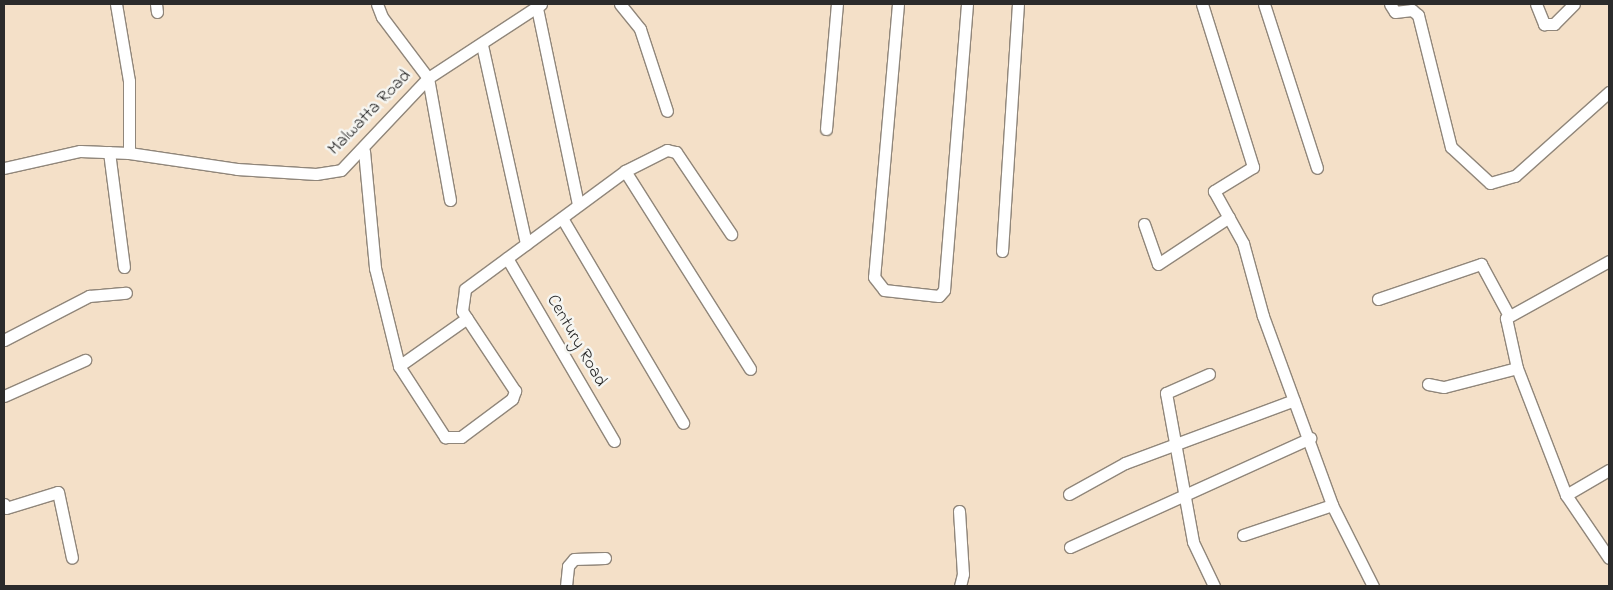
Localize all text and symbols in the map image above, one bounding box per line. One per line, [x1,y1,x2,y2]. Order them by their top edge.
street label: Malwatta Road [324,66,416,160]
street label: Century Road [541,291,611,391]

